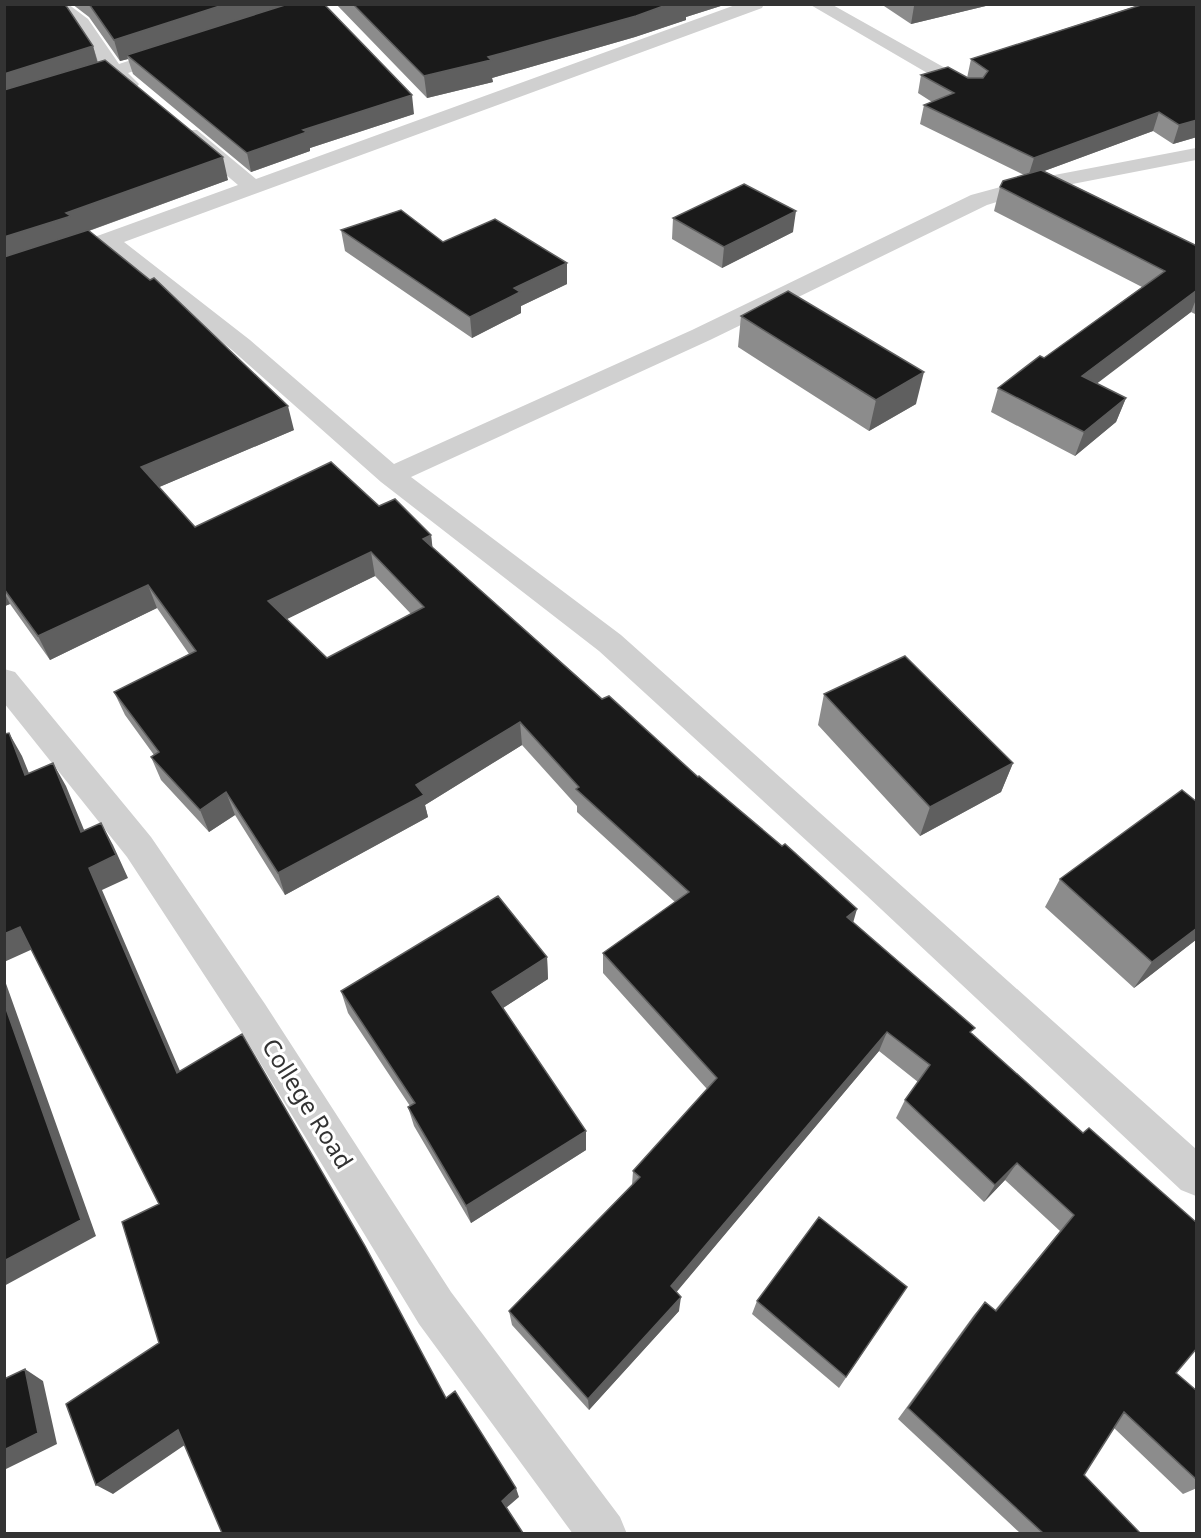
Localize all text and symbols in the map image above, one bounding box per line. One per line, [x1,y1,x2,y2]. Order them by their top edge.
street label: College Road [255,1032,361,1175]

